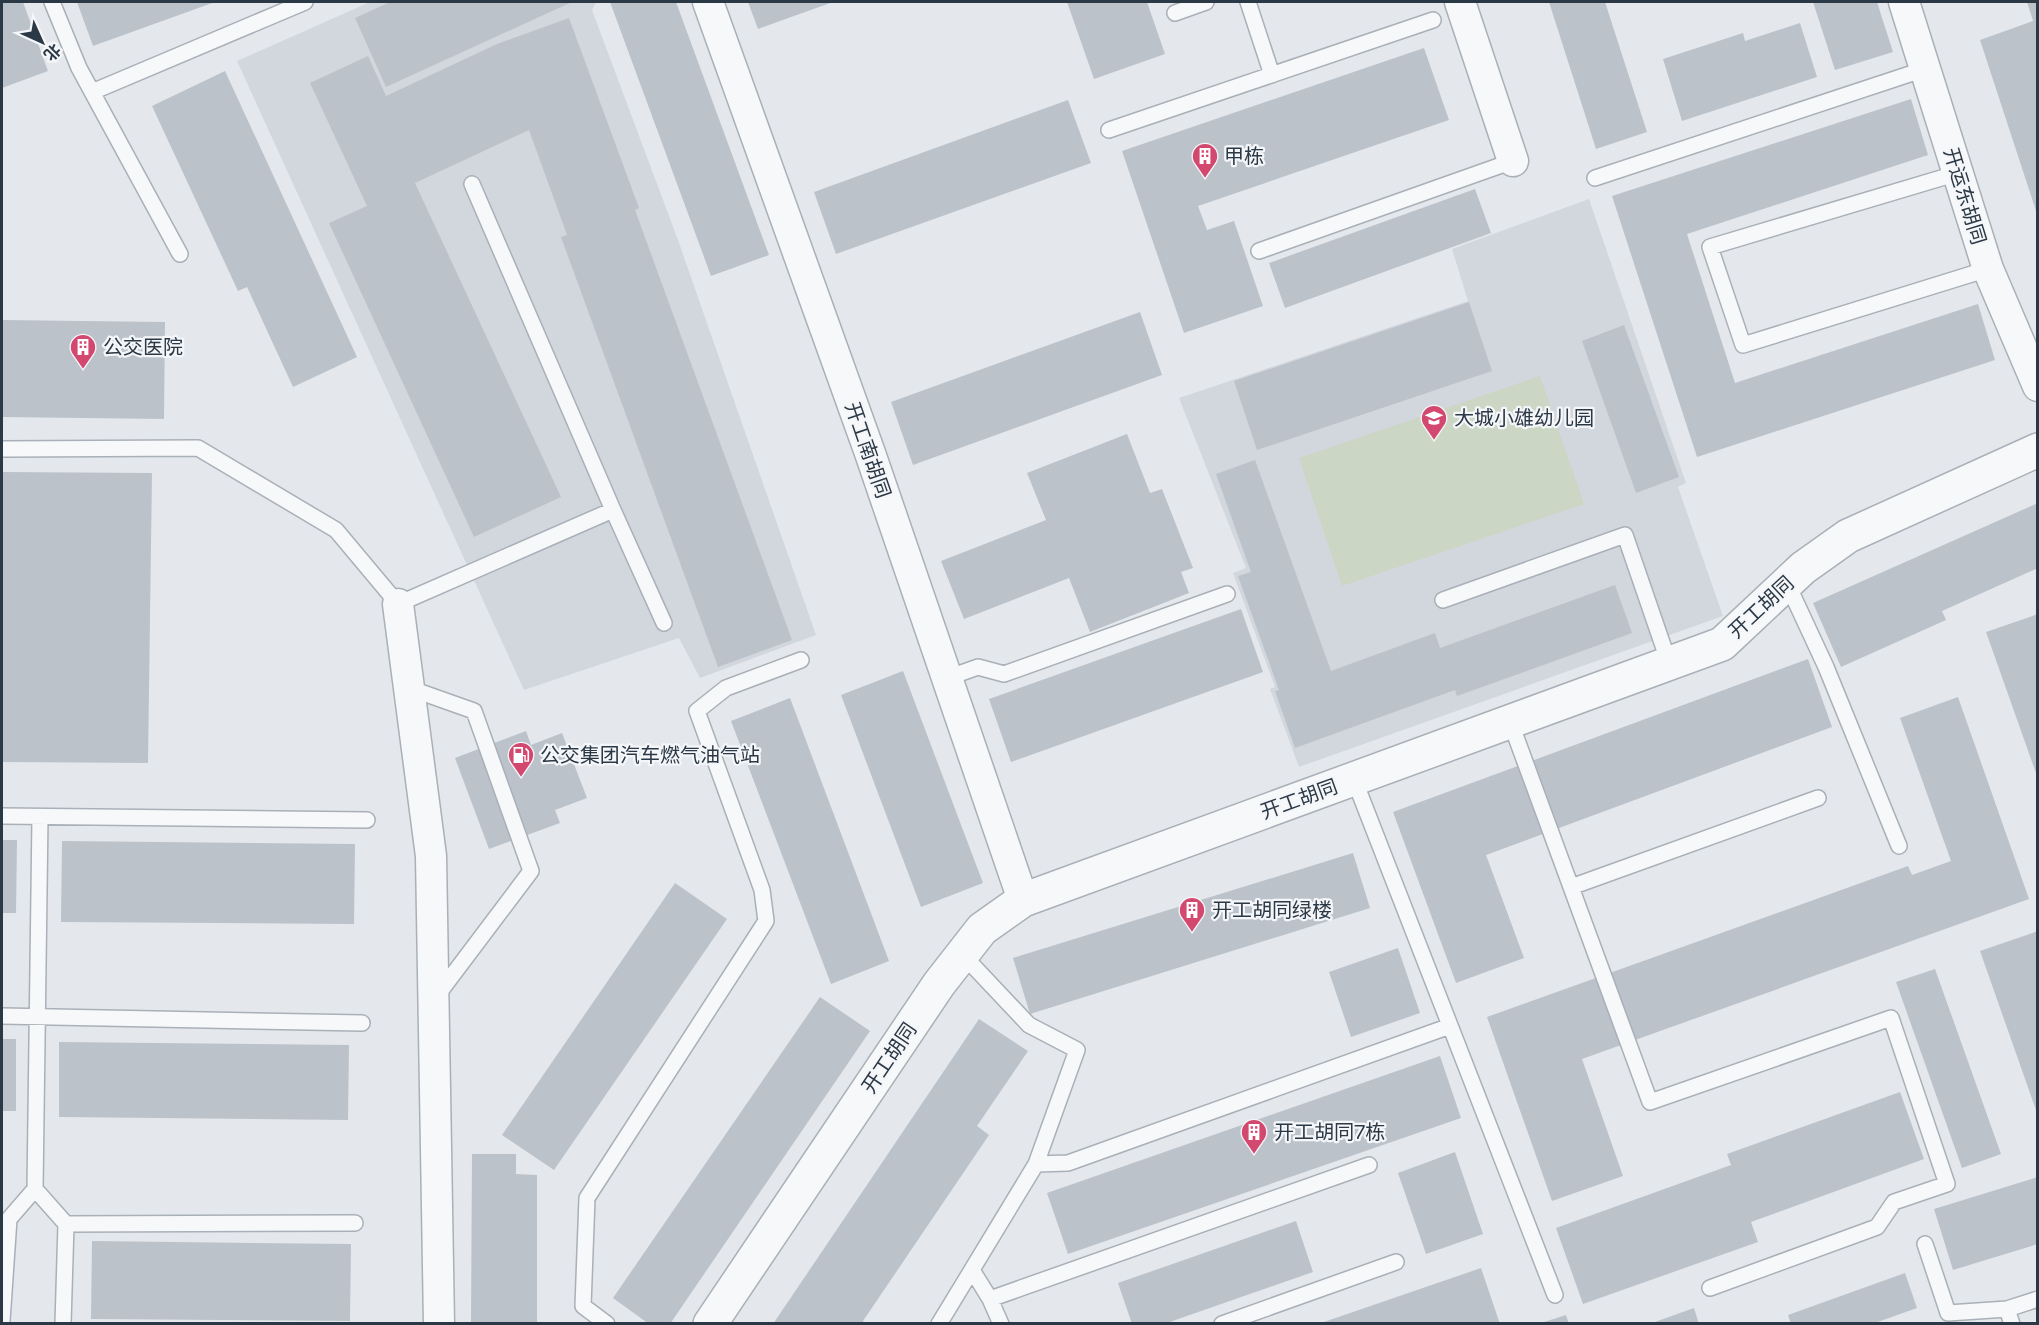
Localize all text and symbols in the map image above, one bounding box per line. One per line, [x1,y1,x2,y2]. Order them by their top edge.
north arrow [12,12,72,72]
text: 北 [39,39,65,65]
building icon: 甲栋 [1190,141,1220,179]
place label: 甲栋 [1224,143,1264,169]
street label: 开运东胡同 [1938,144,1992,248]
building icon: 公交医院 [68,332,98,370]
place label: 公交医院 [103,334,183,360]
street label: 开工南胡同 [839,398,897,502]
school or university icon: 大城小雄幼儿园 [1419,403,1449,441]
place label: 大城小雄幼儿园 [1454,405,1594,431]
street label: 开工胡同 [1723,570,1799,644]
fuel station icon: 公交集团汽车燃气油气站 [506,740,536,778]
place label: 公交集团汽车燃气油气站 [540,742,760,768]
street label: 开工胡同 [1257,773,1341,825]
building icon: 开工胡同绿楼 [1177,895,1207,933]
place label: 开工胡同绿楼 [1212,897,1332,923]
street label: 开工胡同 [856,1018,922,1098]
building icon: 开工胡同7栋 [1239,1117,1269,1155]
place label: 开工胡同7栋 [1274,1119,1385,1145]

